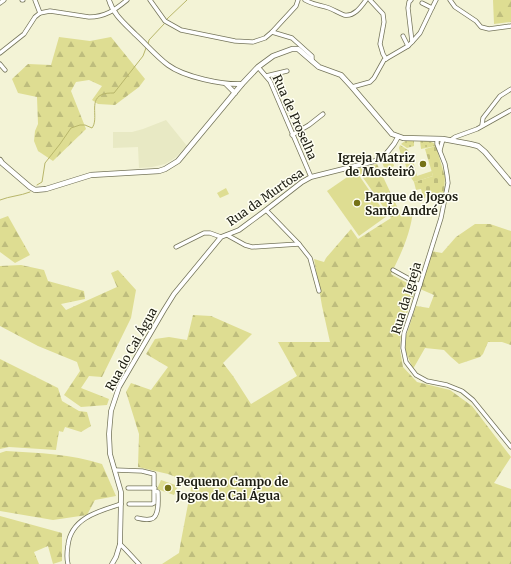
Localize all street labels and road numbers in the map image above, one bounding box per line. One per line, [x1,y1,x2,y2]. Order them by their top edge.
street label: Rua de Proselha [270,72,321,162]
street label: Rua da Murtosa [224,165,307,229]
street label: Rua da Igreja [388,260,424,336]
street label: Rua do Cai Água [102,304,160,393]

